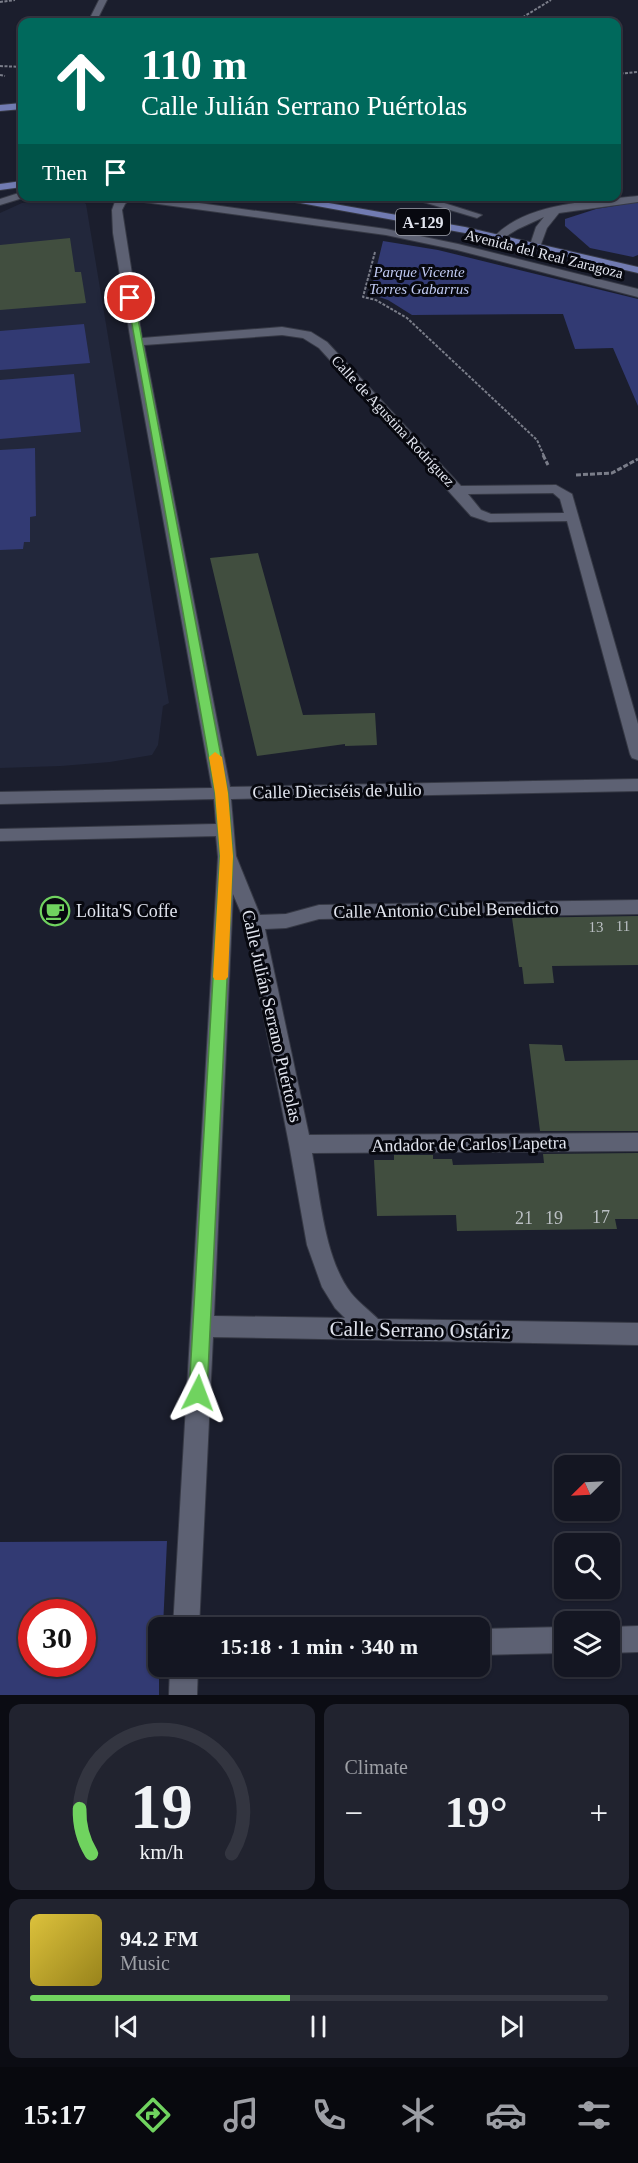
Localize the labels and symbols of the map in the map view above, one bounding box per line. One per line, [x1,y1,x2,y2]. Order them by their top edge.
road number: A-129 [396,209,450,235]
street label: Avenida del Real Zaragoza [463,227,625,282]
park label: Parque Vicente Torres Gabarrus [369,264,469,297]
pin [104,272,155,323]
street label: Calle de Agustina Rodríguez [328,352,458,490]
street label: Calle Dieciséis de Julio [252,780,422,802]
cafe icon: Lolita'S Coffe [39,895,71,927]
street label: Calle Antonio Cubel Benedicto [333,898,559,922]
place label: Lolita'S Coffe [76,901,177,921]
street label: Calle Julián Serrano Puértolas [238,908,306,1124]
house number: 11 [616,918,630,934]
house number: 13 [589,919,604,935]
street label: Andador de Carlos Lapetra [371,1132,567,1156]
house number: 17 [592,1207,610,1227]
house number: 21 [515,1208,533,1228]
house number: 19 [545,1208,563,1228]
street label: Calle Serrano Ostáriz [329,1316,511,1344]
position arrow [166,1361,230,1425]
north arrow [554,1455,620,1521]
speed limit sign: 30 [18,1599,96,1677]

